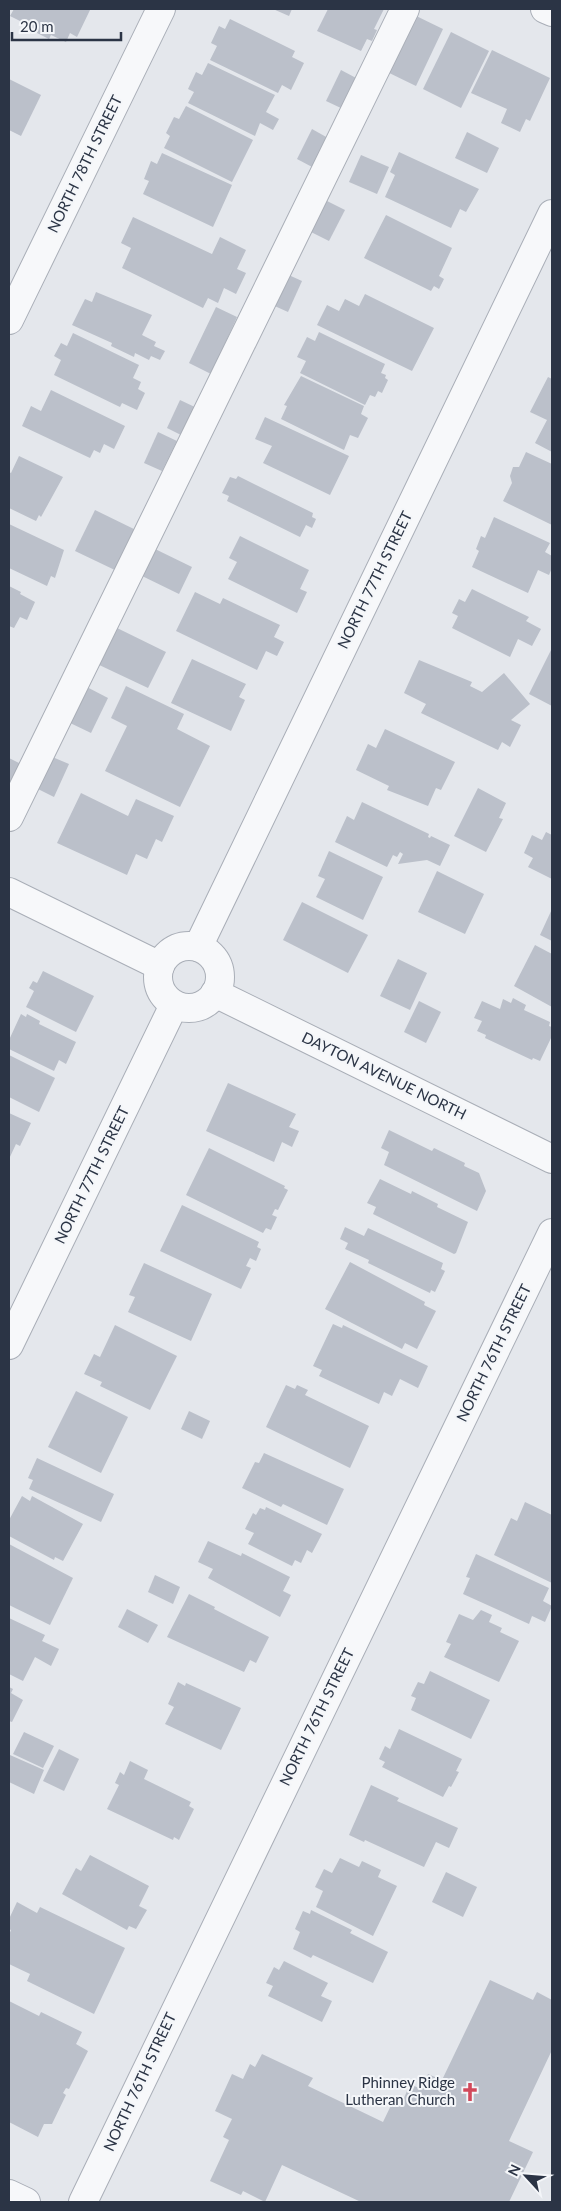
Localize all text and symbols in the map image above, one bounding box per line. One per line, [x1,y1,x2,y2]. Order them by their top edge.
scale bar [12,10,121,42]
text: 20 m [20,17,54,35]
street label: NORTH 78TH STREET [43,92,125,235]
street label: NORTH 77TH STREET [333,508,415,651]
street label: DAYTON AVENUE NORTH [299,1027,470,1123]
street label: NORTH 77TH STREET [50,1103,132,1246]
street label: NORTH 76TH STREET [452,1281,534,1424]
street label: NORTH 76TH STREET [275,1645,357,1788]
street label: NORTH 76TH STREET [99,2009,179,2154]
place label: Phinney Ridge Lutheran Church [345,2073,455,2108]
church icon: Phinney Ridge Lutheran Church [459,2081,481,2103]
north arrow [501,2151,551,2201]
text: N [504,2162,524,2179]

